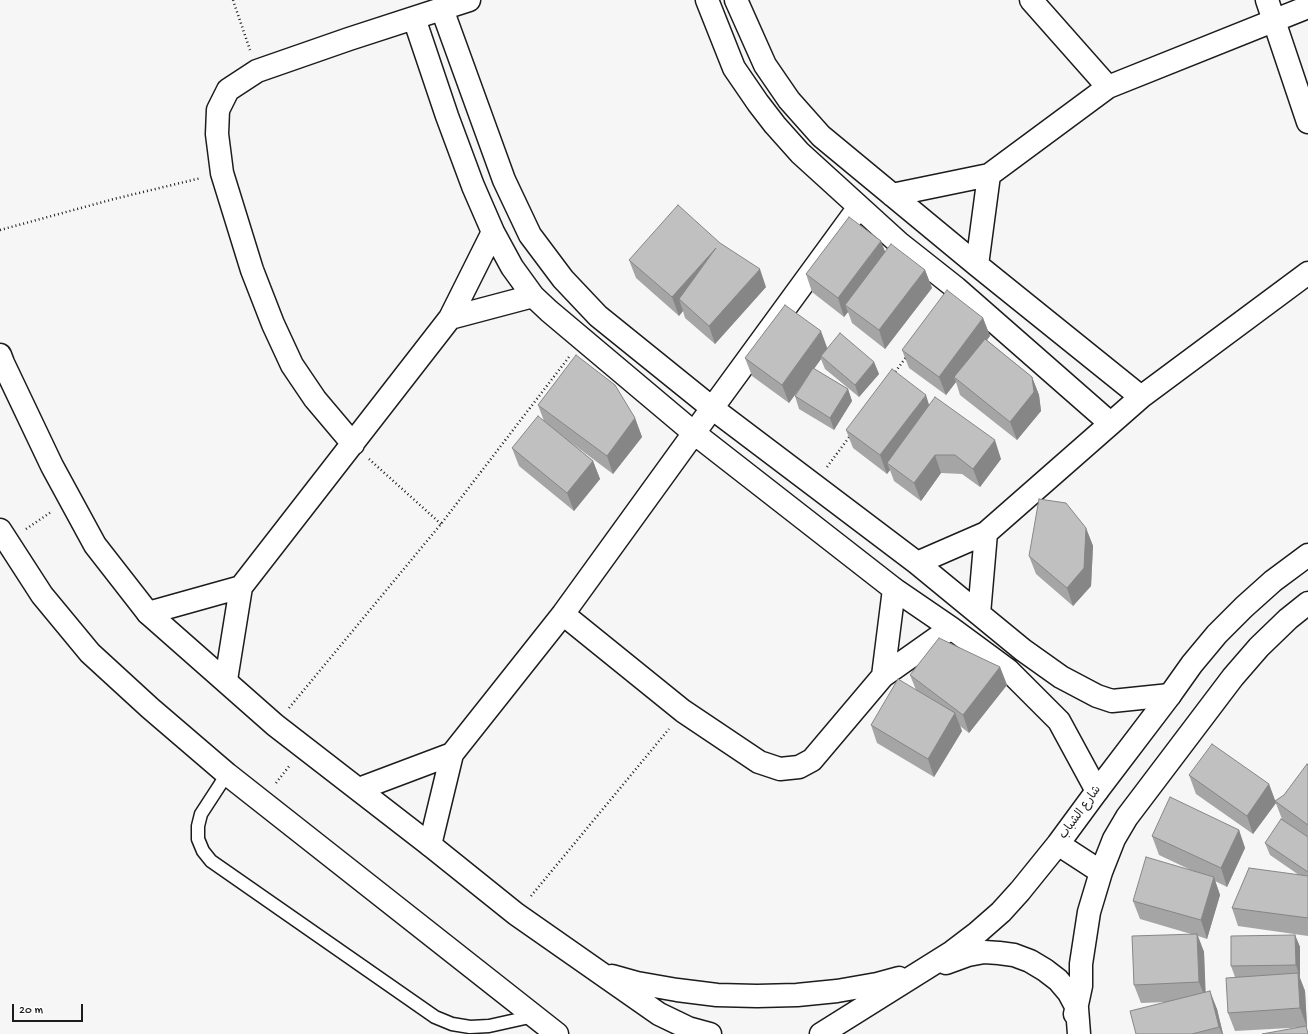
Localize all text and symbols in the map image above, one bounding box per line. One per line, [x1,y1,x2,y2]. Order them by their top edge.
street label: شارع الشباب [1057,784,1105,842]
scale bar [14,996,85,1022]
text: 20 m [19,1004,43,1018]

